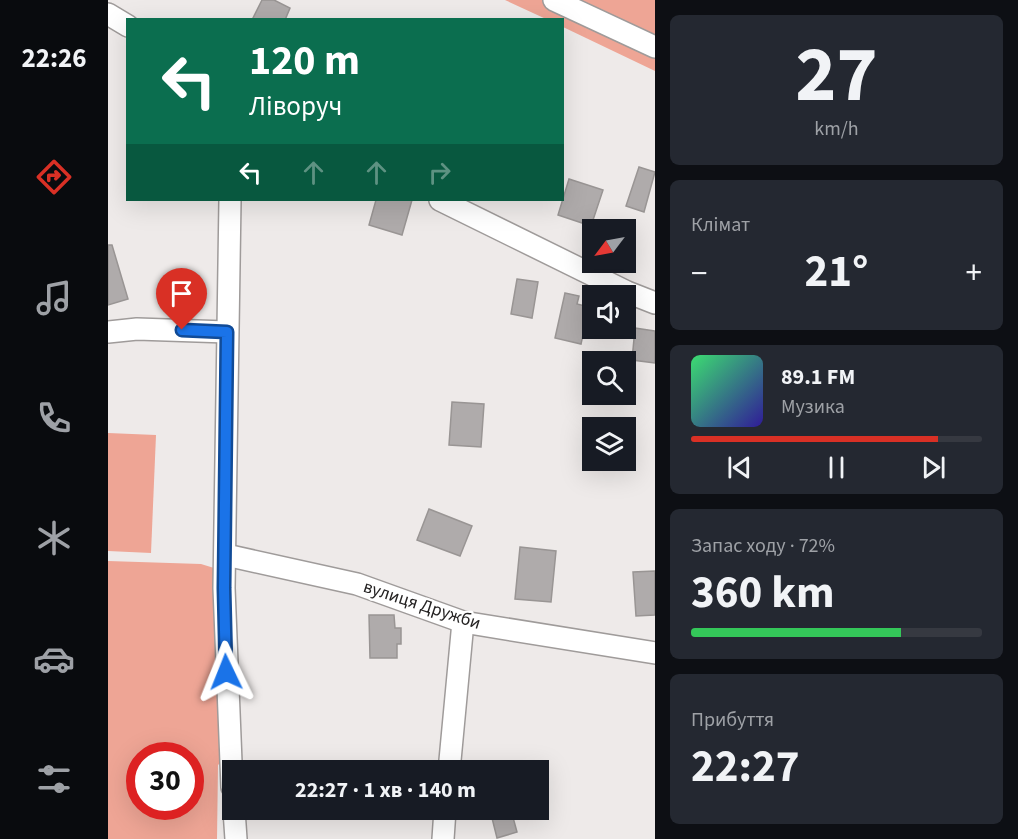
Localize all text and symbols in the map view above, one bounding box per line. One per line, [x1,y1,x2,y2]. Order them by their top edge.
text: 27 [795,20,878,131]
text: 120 m [249,31,360,91]
text: 22:26 [21,39,87,78]
icon: left [150,42,228,120]
text: Ліворуч [249,87,342,126]
text: km/h [814,115,859,143]
icon: directions [33,156,75,198]
icon: left [234,156,267,189]
icon: ahead [297,156,330,189]
icon: ahead [360,156,393,189]
icon: right [423,156,456,189]
text: Клімат [691,211,750,239]
north arrow [582,219,636,273]
map controls [582,219,636,471]
text: 21° [805,240,868,304]
text: − [691,250,707,297]
text: + [966,250,982,297]
pin [156,268,207,330]
icon: music [33,277,75,319]
icon: arrive [165,277,198,310]
button: sound [582,285,636,339]
button: search [582,351,636,405]
text: 89.1 FM [781,361,855,393]
text: Музика [781,393,845,421]
icon: phone [33,397,75,439]
button: layers [582,417,636,471]
icon: previous [723,451,756,484]
icon: pause [820,451,853,484]
icon: next [917,451,950,484]
icon: climate [33,517,75,559]
text: Запас ходу · 72% [691,532,835,560]
text: 360 km [691,561,835,625]
street label: вулиця Дружби [360,574,484,636]
icon: car [33,638,75,680]
position arrow [194,640,258,704]
text: Прибуття [691,706,774,734]
text: 22:27 [691,735,800,799]
speed limit sign: 30 [126,742,204,820]
icon: filters [33,758,75,800]
text: 22:27 · 1 хв · 140 m [295,774,476,806]

